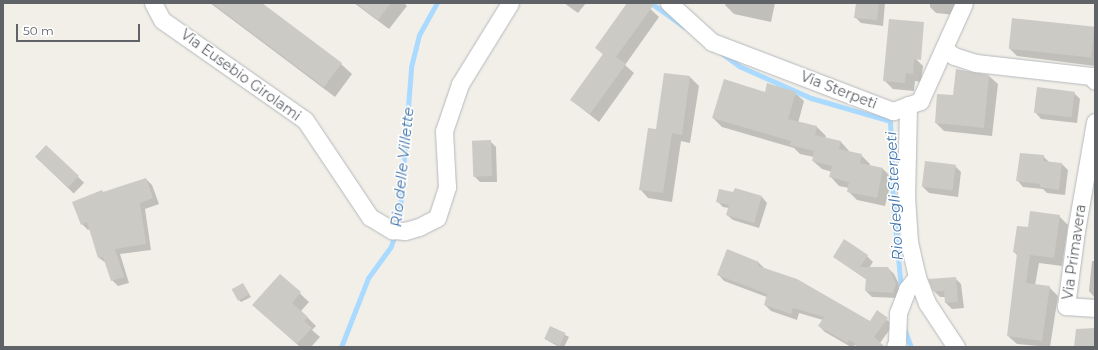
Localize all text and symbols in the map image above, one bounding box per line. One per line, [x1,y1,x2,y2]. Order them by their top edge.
scale bar [18,16,142,42]
text: 50 m [23,23,54,38]
street label: Via Eusebio Girolami [178,26,304,124]
street label: Via Sterpeti [798,68,880,112]
water label: Rio delle Villette [387,106,417,228]
water label: Rio degli Sterpeti [882,131,906,261]
street label: Via Primavera [1059,203,1089,301]

